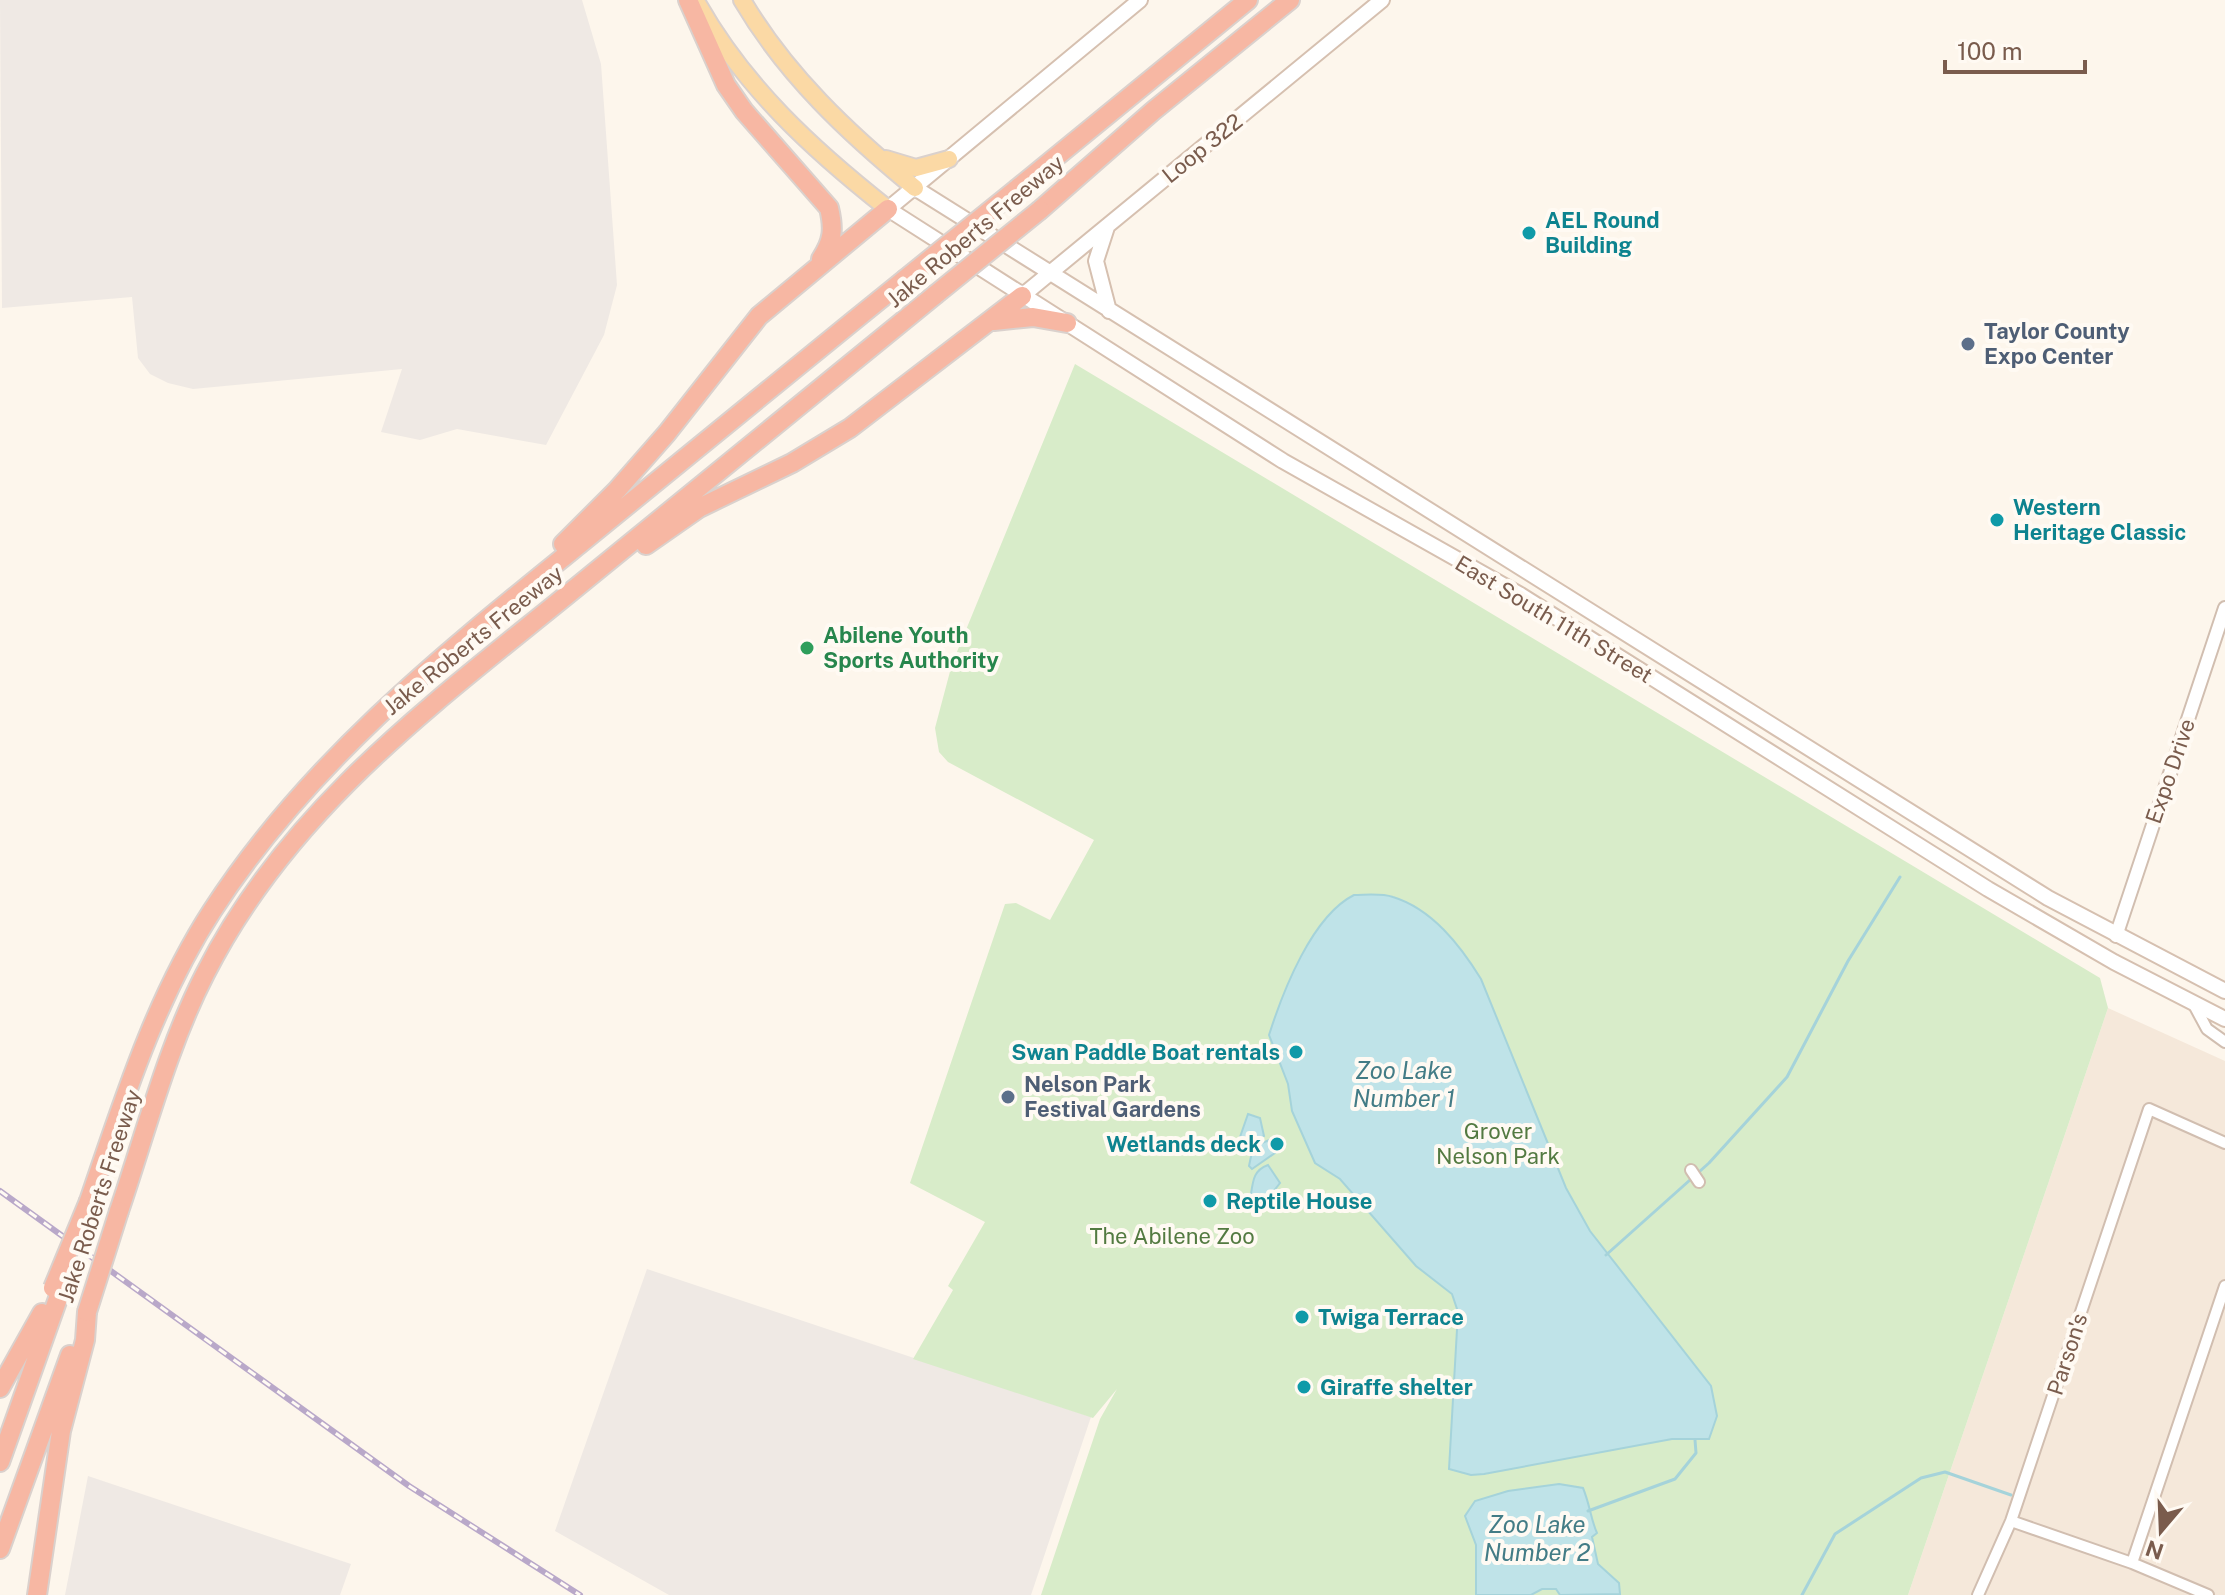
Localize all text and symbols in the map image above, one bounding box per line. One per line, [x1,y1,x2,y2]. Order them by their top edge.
scale bar [1945,24,2085,74]
text: 100 m [1957,37,2023,65]
street label: Loop 322 [1157,108,1247,188]
street label: Jake Roberts Freeway [881,149,1069,313]
place label: AEL Round Building [1545,207,1660,258]
marker: AEL Round Building [1520,224,1538,242]
place label: Taylor County Expo Center [1984,318,2130,369]
marker: Taylor County Expo Center [1959,335,1977,353]
place label: Western Heritage Classic [2013,494,2186,545]
marker: Western Heritage Classic [1988,511,2006,529]
street label: East South 11th Street [1451,550,1657,688]
street label: Jake Roberts Freeway [378,560,568,720]
place label: Abilene Youth Sports Authority [823,622,999,673]
marker: Abilene Youth Sports Authority [798,639,816,657]
street label: Expo Drive [2140,715,2200,827]
place label: Swan Paddle Boat rentals [1011,1039,1280,1065]
marker: Swan Paddle Boat rentals [1287,1043,1305,1061]
water label: Zoo Lake Number 1 [1353,1056,1455,1112]
place label: Nelson Park Festival Gardens [1024,1071,1201,1122]
street label: Jake Roberts Freeway [52,1086,146,1306]
marker: Nelson Park Festival Gardens [999,1088,1017,1106]
park label: Grover Nelson Park [1436,1118,1560,1169]
place label: Wetlands deck [1106,1131,1261,1157]
marker: Wetlands deck [1268,1135,1286,1153]
place label: Reptile House [1226,1188,1372,1214]
marker: Reptile House [1201,1192,1219,1210]
park label: The Abilene Zoo [1089,1223,1255,1249]
place label: Twiga Terrace [1318,1304,1464,1330]
marker: Twiga Terrace [1293,1308,1311,1326]
street label: Parson's [2042,1310,2092,1398]
place label: Giraffe shelter [1320,1374,1473,1400]
marker: Giraffe shelter [1295,1378,1313,1396]
north arrow [2121,1491,2201,1571]
water label: Zoo Lake Number 2 [1484,1510,1591,1566]
text: N [2142,1535,2167,1565]

